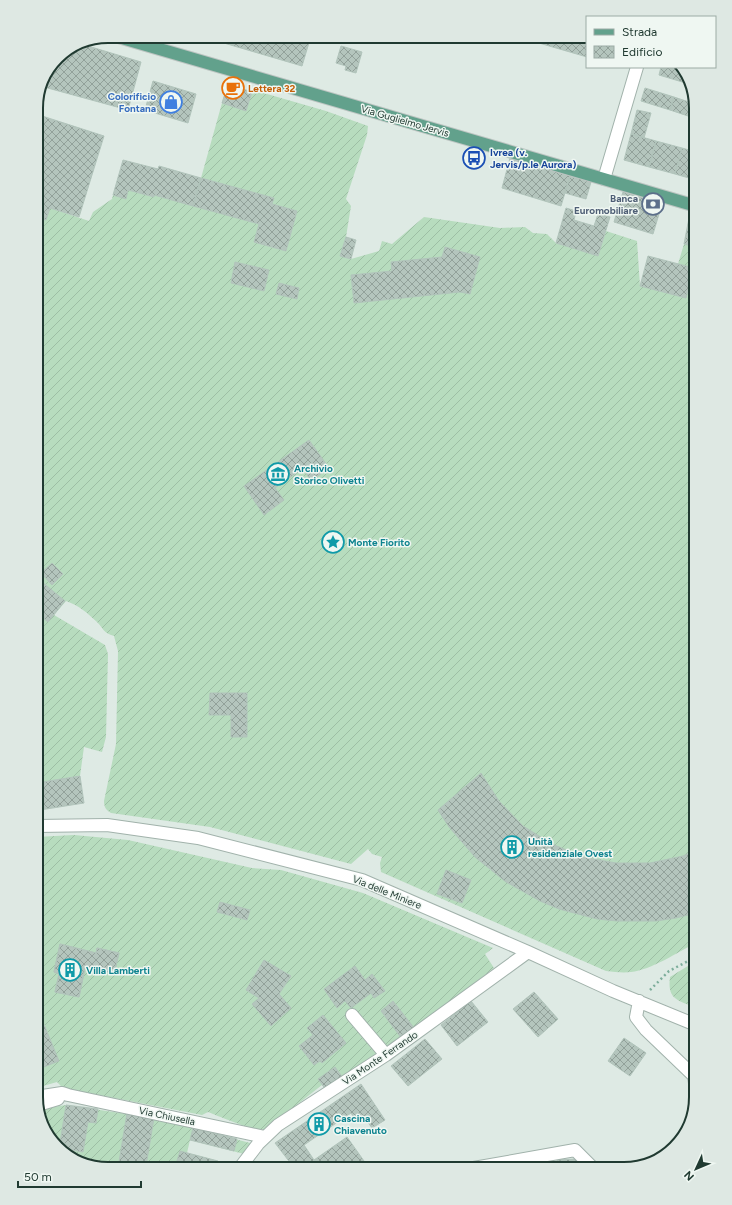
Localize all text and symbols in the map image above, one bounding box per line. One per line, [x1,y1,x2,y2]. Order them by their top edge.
legend [586,16,716,68]
text: Strada [622,25,657,39]
text: Edificio [622,45,662,59]
cafe icon: Lettera 32 [220,75,246,101]
place label: Lettera 32 [248,82,295,95]
shop icon: Colorificio Fontana [158,89,184,115]
place label: Colorificio Fontana [108,90,156,115]
street label: Via Guglielmo Jervis [359,102,451,140]
bus stop icon: Ivrea (v. Jervis/p.le Aurora) [461,145,487,171]
place label: Ivrea (v. Jervis/p.le Aurora) [490,146,576,171]
bank icon: Banca Euromobiliare [640,191,666,217]
place label: Banca Euromobiliare [574,192,638,217]
museum icon: Archivio Storico Olivetti [265,461,291,487]
place label: Archivio Storico Olivetti [294,462,365,487]
place icon: Monte Fiorito [320,529,346,555]
place label: Monte Fiorito [348,536,410,549]
building icon: Unità residenziale Ovest [499,834,525,860]
place label: Unità residenziale Ovest [528,835,612,860]
street label: Via delle Miniere [351,872,424,912]
building icon: Villa Lamberti [57,957,83,983]
place label: Villa Lamberti [86,964,150,977]
street label: Via Monte Ferrando [340,1028,420,1088]
street label: Via Chiusella [138,1104,196,1128]
building icon: Cascina Chiavenuto [306,1111,332,1137]
place label: Cascina Chiavenuto [334,1112,387,1137]
north arrow [676,1149,716,1189]
scale bar [18,1163,141,1189]
text: N [682,1168,697,1183]
text: 50 m [24,1170,52,1184]

